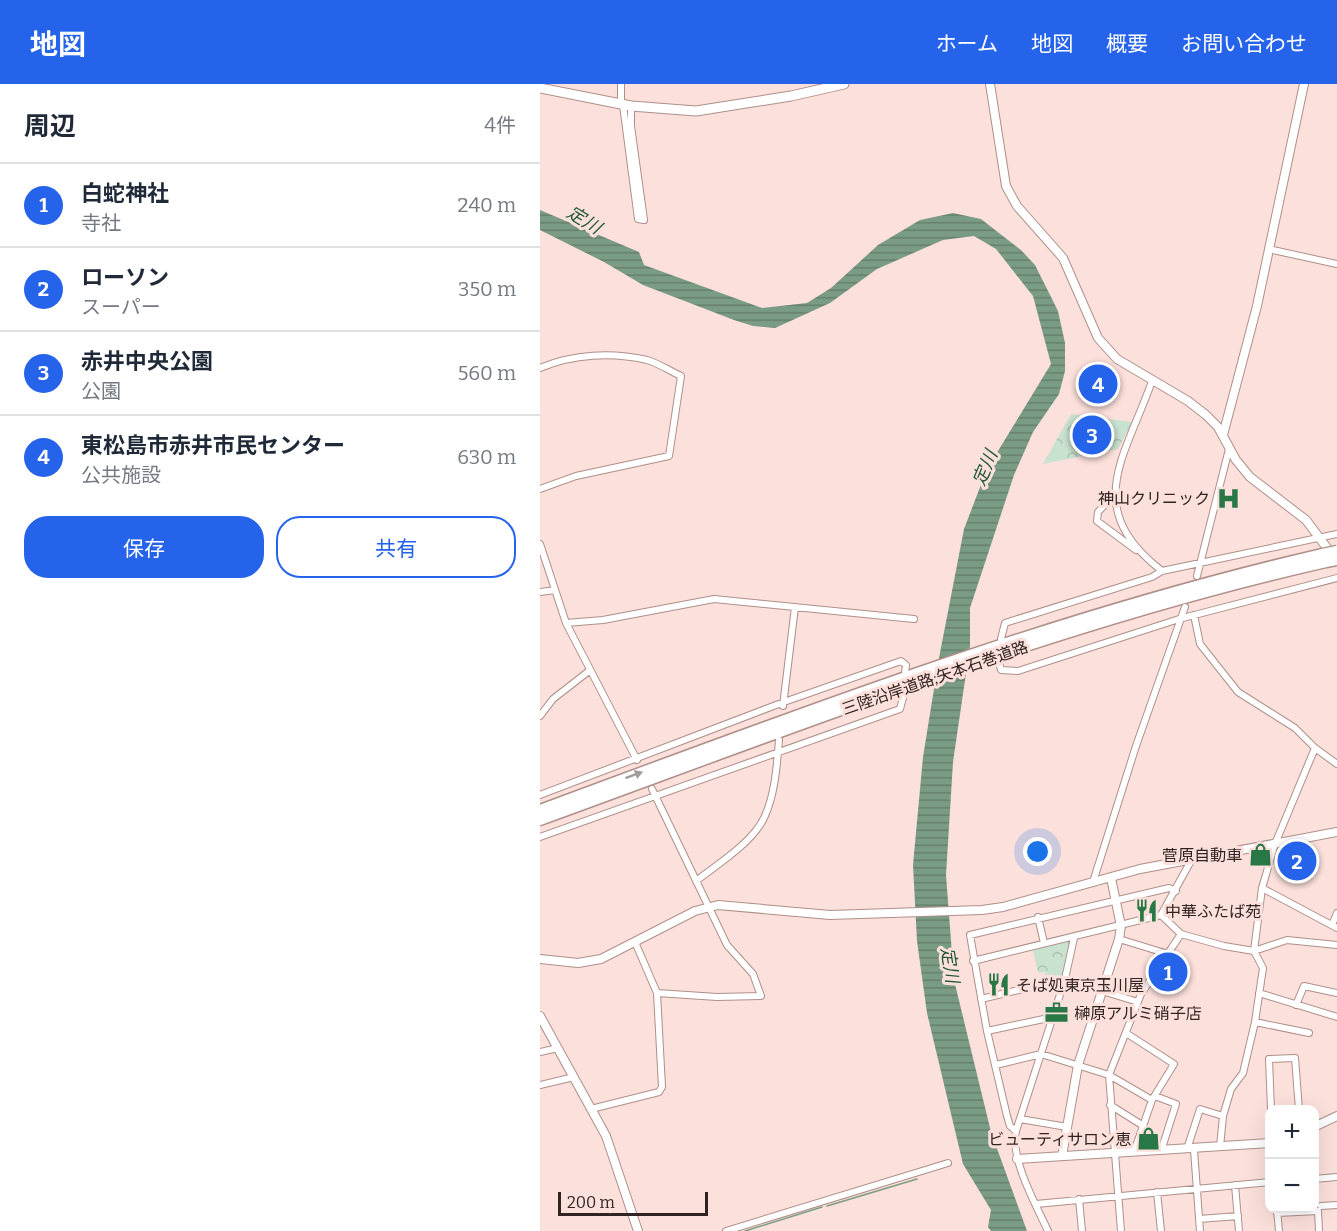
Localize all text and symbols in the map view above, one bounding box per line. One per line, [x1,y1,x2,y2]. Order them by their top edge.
text: 地図 [30,28,86,61]
text: ホーム [936,31,998,57]
text: 地図 [1031,31,1073,57]
text: 概要 [1106,31,1148,57]
text: お問い合わせ [1181,31,1307,57]
text: 周辺 [24,111,76,142]
text: 4件 [484,113,516,137]
text: 白蛇神社 [81,180,169,207]
text: 1 [39,193,48,217]
text: 240 m [458,193,516,217]
water label: 定川 [563,201,607,240]
text: 寺社 [81,211,121,235]
text: ローソン [81,264,169,291]
text: 2 [38,277,49,301]
text: 350 m [458,277,516,301]
text: スーパー [81,295,161,319]
text: 赤井中央公園 [81,348,213,375]
text: 3 [38,361,49,385]
text: 560 m [458,361,516,385]
pin: 4 [1078,362,1118,406]
text: 公園 [81,379,121,403]
pin: 3 [1072,412,1112,458]
text: 東松島市赤井市民センター [81,432,345,459]
text: 4 [37,445,50,469]
text: 630 m [457,445,516,469]
water label: 定川 [968,445,1003,489]
text: 公共施設 [81,463,161,487]
hospital icon: 神山クリニック [1215,485,1241,511]
place label: 神山クリニック [1098,489,1210,508]
button: 保存 [24,516,264,578]
button: 共有 [276,516,516,578]
street label: 三陸沿岸道路;矢本石巻道路 [839,637,1031,719]
one-way arrow [625,770,643,780]
your location [1023,837,1052,866]
pin: 2 [1278,838,1317,884]
shop icon: 菅原自動車 [1247,842,1273,868]
place label: 菅原自動車 [1162,846,1242,865]
restaurant icon: 中華ふたば苑 [1134,898,1160,924]
place label: 中華ふたば苑 [1165,902,1261,921]
water label: 定川 [936,946,964,986]
pin: 1 [1148,950,1188,994]
restaurant icon: そば処東京玉川屋 [985,972,1011,998]
place label: そば処東京玉川屋 [1016,976,1144,995]
office icon: 榊原アルミ硝子店 [1043,1000,1069,1026]
place label: 榊原アルミ硝子店 [1074,1004,1202,1023]
map controls [1265,1105,1319,1213]
button: + [1265,1105,1319,1159]
shop icon: ビューティサロン恵 [1136,1126,1162,1152]
place label: ビューティサロン恵 [988,1130,1131,1149]
button: − [1265,1159,1319,1213]
scale bar [558,1189,708,1216]
text: 200 m [567,1193,615,1212]

